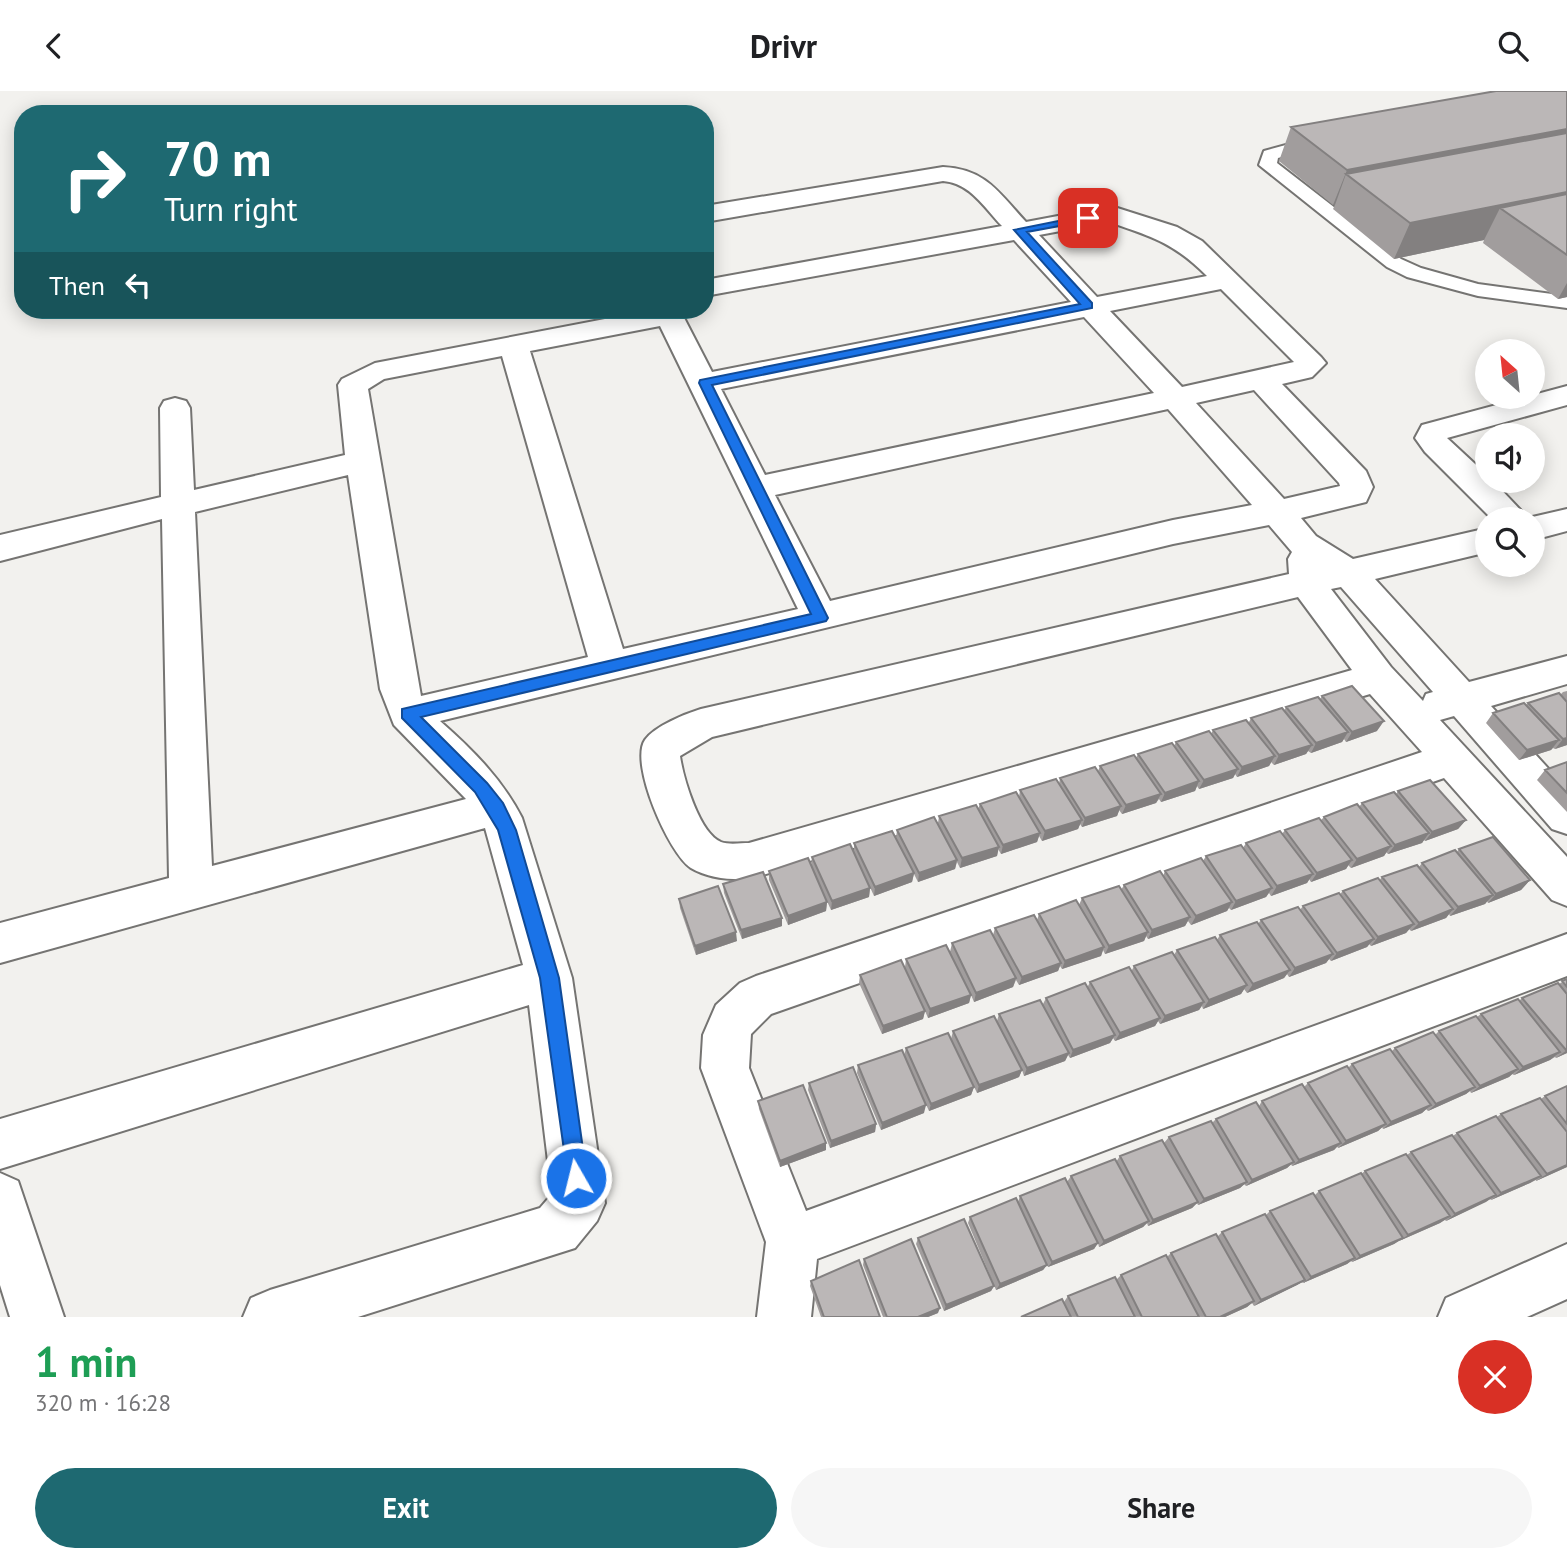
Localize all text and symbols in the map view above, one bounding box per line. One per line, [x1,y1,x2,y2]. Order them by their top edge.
text: Drivr [750,25,817,67]
icon: back [35,27,73,65]
icon: search [1494,27,1532,65]
text: 70 m [164,126,271,190]
icon: right [49,133,140,224]
text: Turn right [164,188,298,230]
pin [1058,188,1118,248]
icon: arrive [1069,199,1107,237]
icon: left [119,266,157,304]
text: Then [49,269,105,302]
north arrow [1475,339,1545,409]
map controls [1475,339,1545,577]
button: sound [1475,423,1545,493]
button: search [1475,507,1545,577]
position arrow [539,1141,613,1215]
text: 1 min [35,1334,137,1389]
button: close [1458,1340,1532,1414]
text: 320 m · 16:28 [35,1388,171,1417]
button: Exit [35,1468,777,1548]
button: Share [791,1468,1532,1548]

